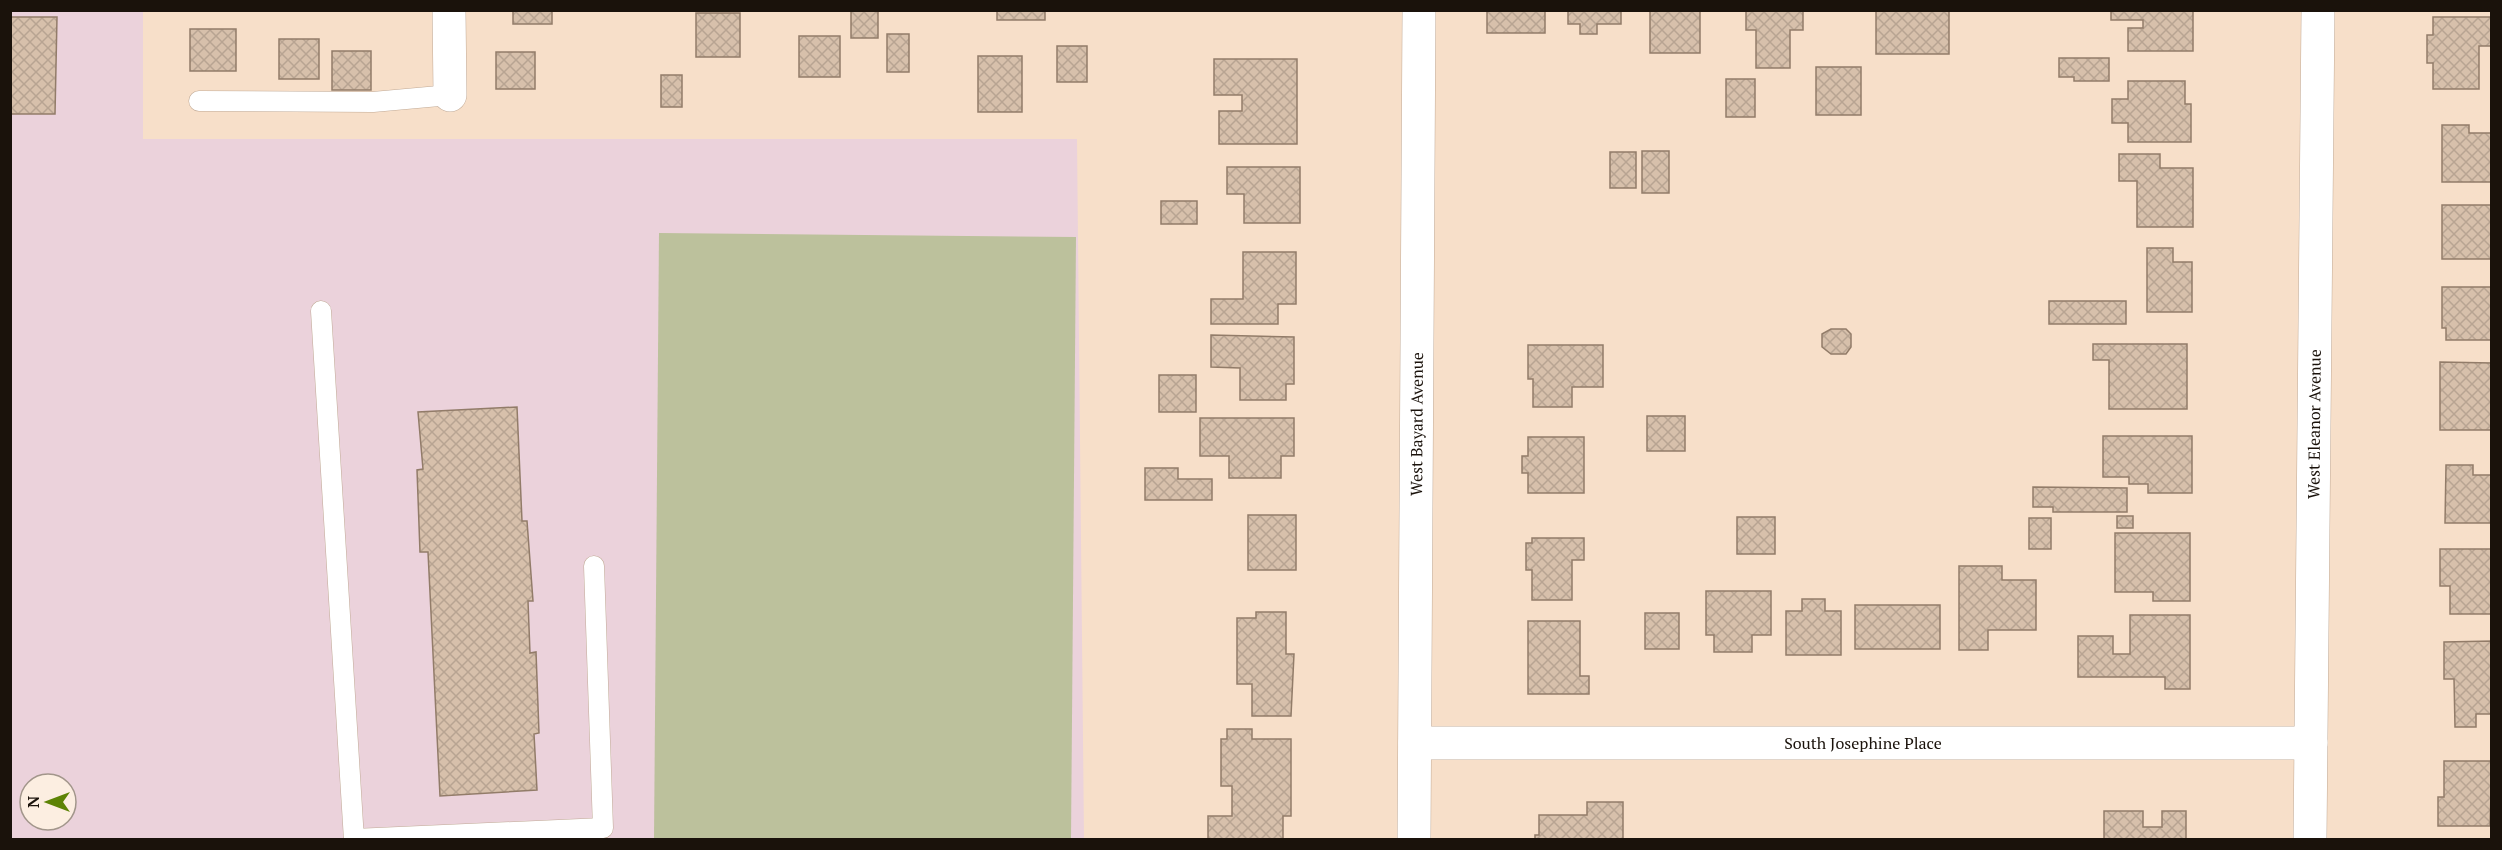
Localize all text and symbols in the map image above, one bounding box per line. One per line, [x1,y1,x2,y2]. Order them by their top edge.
street label: West Eleanor Avenue [2302,349,2326,499]
street label: West Bayard Avenue [1405,352,1428,496]
street label: South Josephine Place [1784,732,1942,754]
north arrow [18,772,78,832]
text: N [22,796,44,808]

